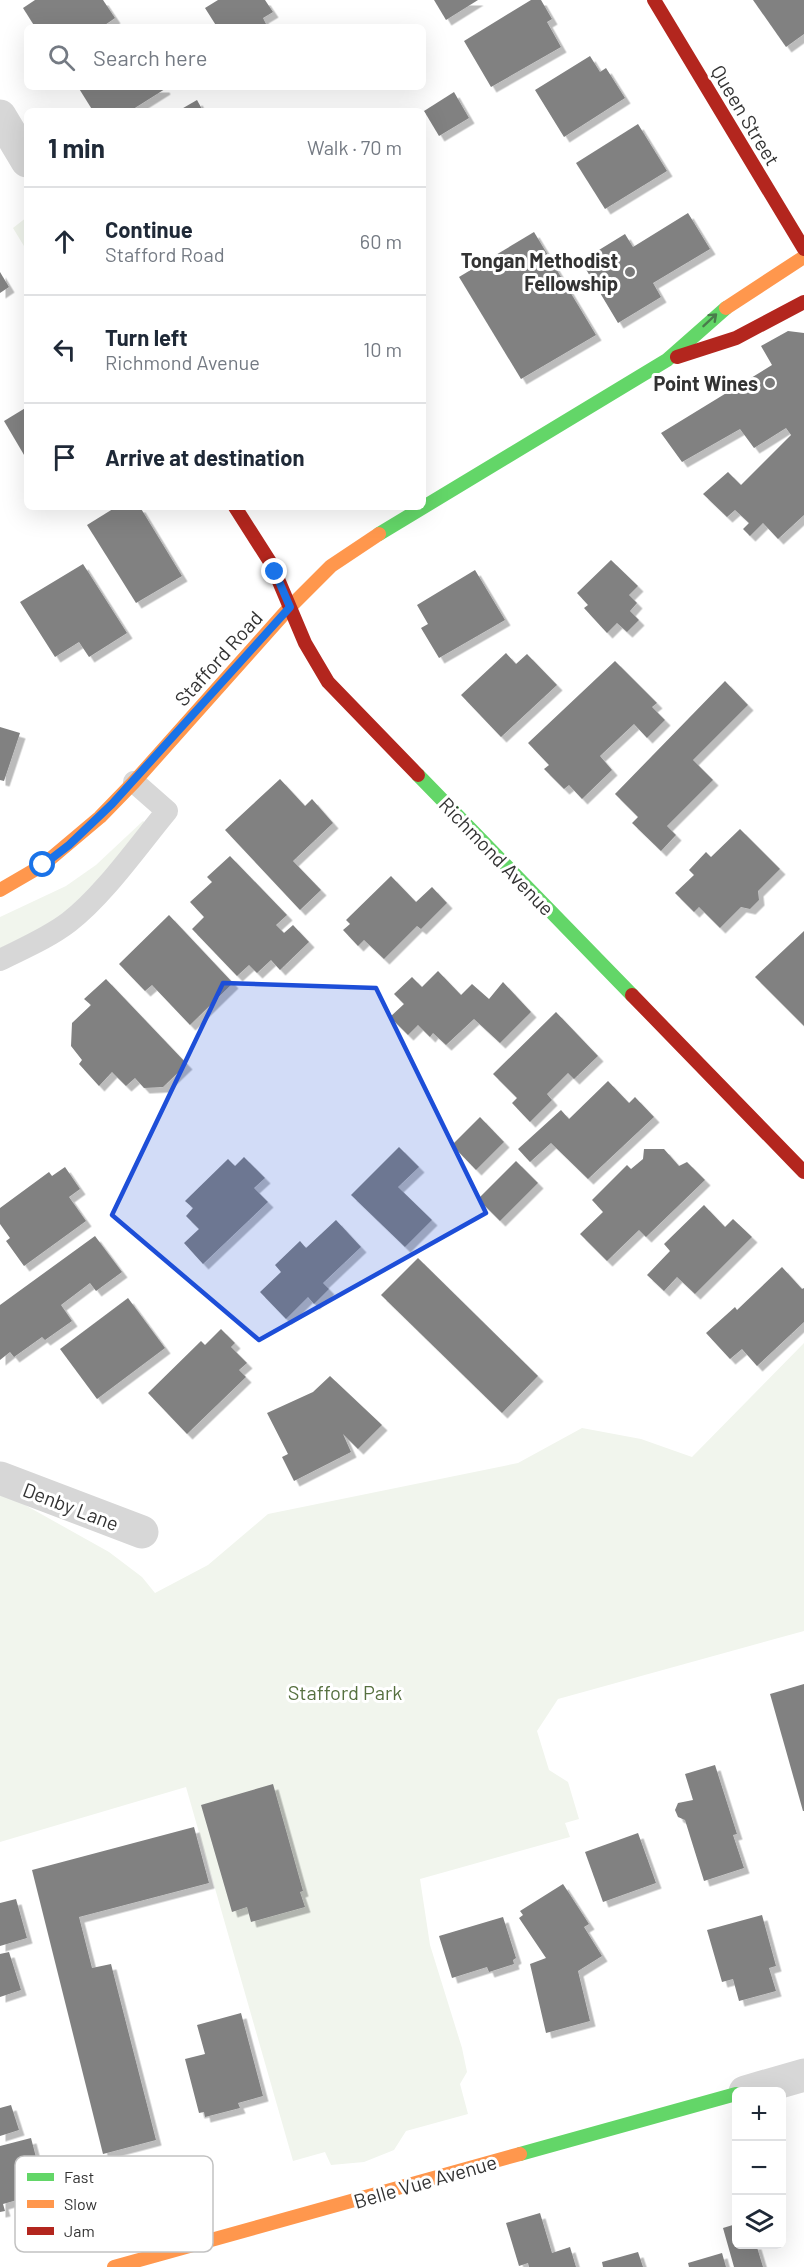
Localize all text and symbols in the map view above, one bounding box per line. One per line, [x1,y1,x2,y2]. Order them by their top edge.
search box [24,24,426,90]
icon: search [45,41,78,74]
text: Search here [93,44,207,70]
street label: Queen Street [707,60,785,170]
text: 1 min [48,132,105,163]
text: Walk · 70 m [307,135,402,159]
text: Continue [105,216,193,242]
icon: ahead [48,225,81,258]
text: 60 m [360,229,402,253]
text: Stafford Road [105,242,225,266]
place label: Tongan Methodist Fellowship [461,248,618,295]
marker: Tongan Methodist Fellowship [623,265,637,279]
one-way arrow [702,314,717,328]
text: Turn left [105,324,188,350]
icon: left [48,333,81,366]
text: 10 m [363,337,402,361]
text: Richmond Avenue [105,350,260,374]
place label: Point Wines [654,371,758,395]
marker: Point Wines [763,376,777,390]
icon: arrive [48,441,81,474]
text: Arrive at destination [105,444,304,470]
route end [261,558,287,584]
street label: Stafford Road [169,606,267,710]
street label: Richmond Avenue [435,792,559,920]
route start [29,851,55,877]
street label: Denby Lane [20,1477,122,1535]
park label: Stafford Park [288,1680,402,1704]
map controls [732,2087,786,2249]
button: + [732,2087,786,2141]
button: − [732,2141,786,2195]
street label: Belle Vue Avenue [351,2149,499,2213]
legend [15,2156,213,2252]
text: Fast [64,2167,94,2186]
text: Slow [64,2194,97,2213]
button: layers [732,2195,786,2249]
text: Jam [64,2221,95,2240]

